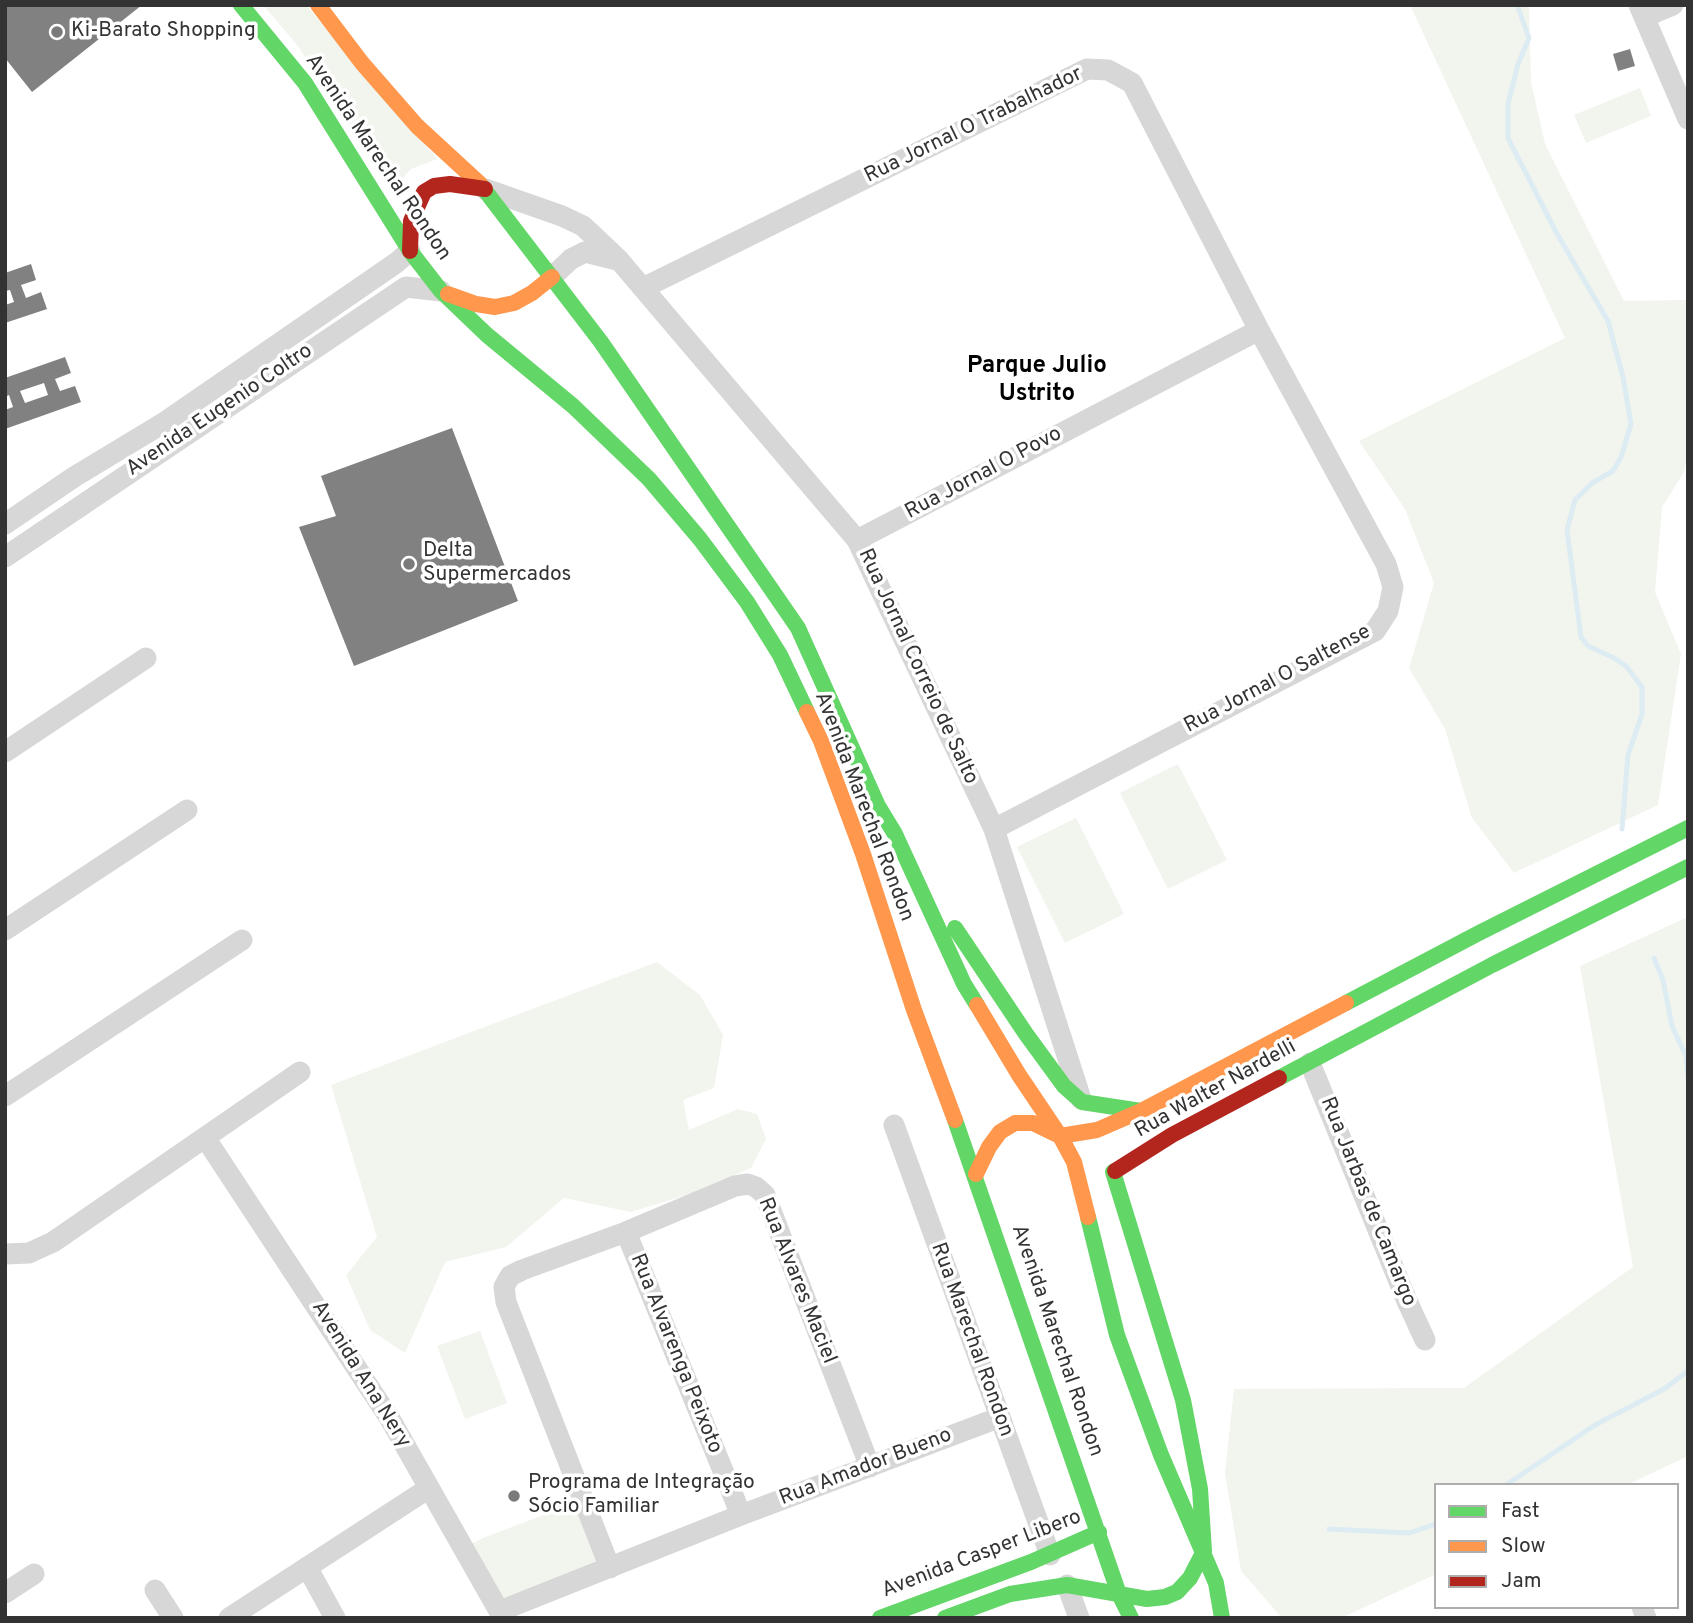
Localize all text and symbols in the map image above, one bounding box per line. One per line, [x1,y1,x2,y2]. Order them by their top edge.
place label: Ki-Barato Shopping [71,19,256,45]
marker: Ki-Barato Shopping [49,24,65,40]
street label: Avenida Marechal Rondon [298,50,456,266]
street label: Rua Jornal O Trabalhador [861,62,1087,190]
street label: Avenida Eugenio Coltro [122,339,318,483]
district label: Parque Julio Ustrito [967,353,1107,409]
street label: Rua Jornal O Povo [901,422,1067,526]
place label: Delta Supermercados [423,539,571,589]
street label: Rua Jornal Correio de Salto [851,545,983,789]
marker: Delta Supermercados [401,556,417,572]
street label: Rua Jornal O Saltense [1180,620,1376,740]
street label: Avenida Marechal Rondon [808,689,918,925]
street label: Rua Walter Nardelli [1131,1035,1301,1145]
street label: Rua Jarbas de Camargo [1313,1094,1421,1310]
street label: Rua Alvares Maciel [751,1194,841,1368]
street label: Avenida Marechal Rondon [1004,1222,1108,1460]
street label: Rua Marechal Rondon [924,1239,1018,1441]
street label: Rua Alvarenga Peixoto [623,1250,727,1458]
street label: Avenida Ana Nery [305,1297,415,1453]
street label: Rua Amador Bueno [776,1424,956,1512]
place label: Programa de Integração Sócio Familiar [528,1471,755,1521]
legend [1434,1483,1679,1609]
marker: Programa de Integração Sócio Familiar [506,1488,522,1504]
text: Fast [1501,1498,1540,1525]
street label: Avenida Casper Libero [879,1505,1085,1605]
text: Slow [1501,1533,1546,1560]
text: Jam [1501,1568,1542,1595]

